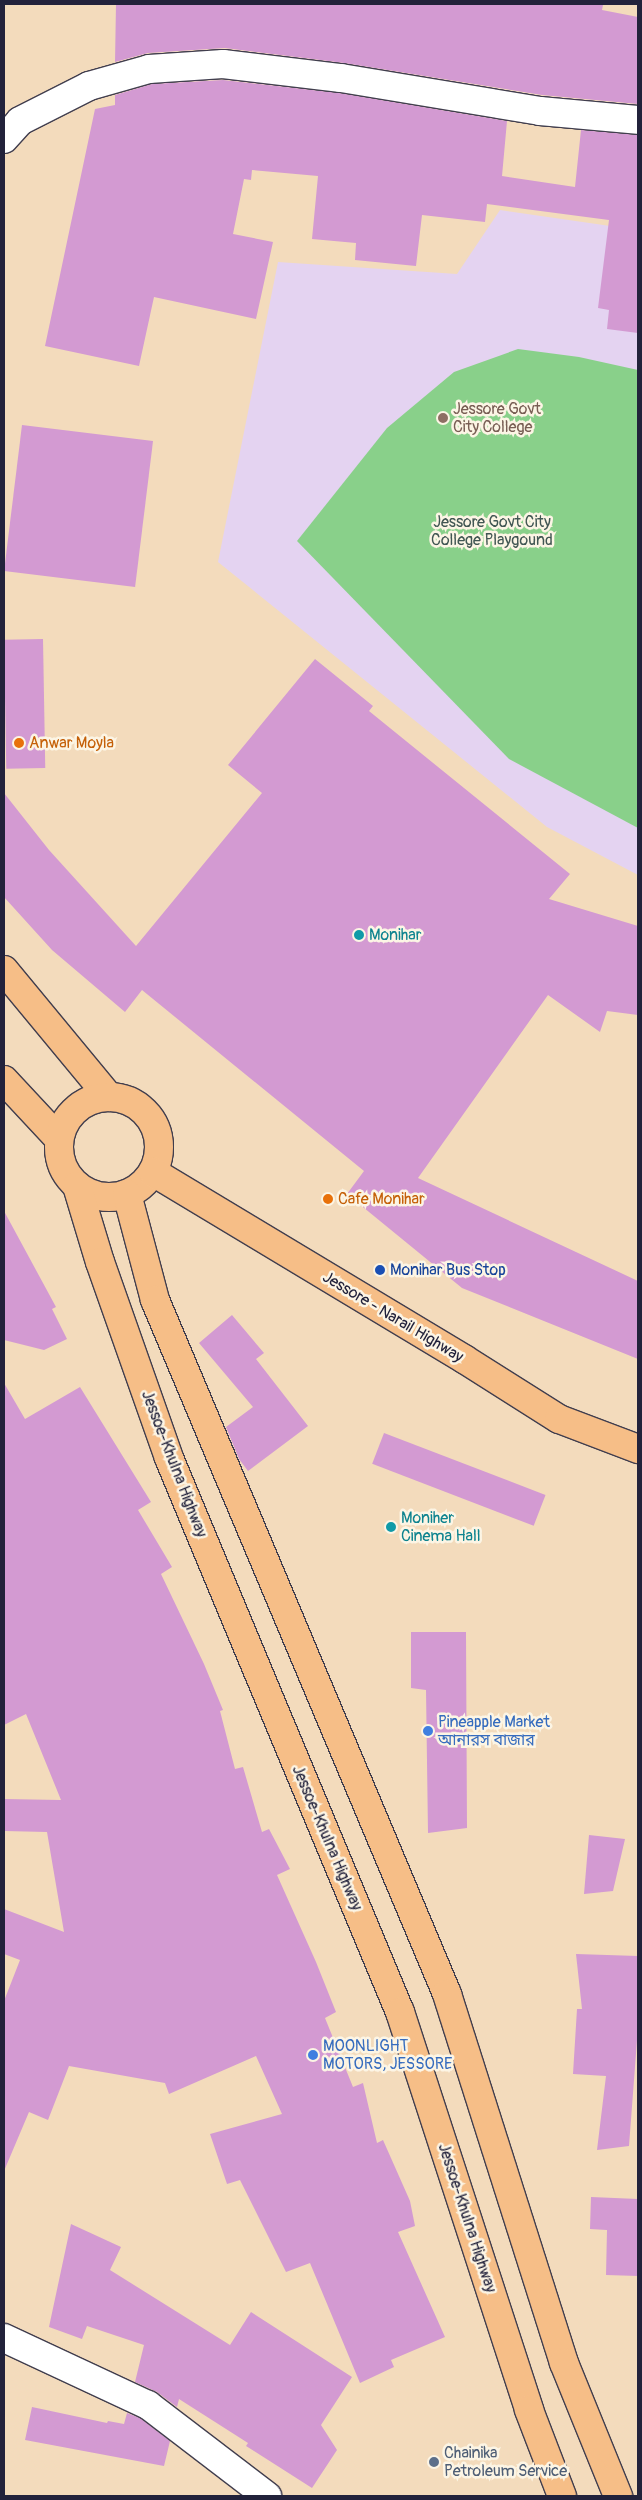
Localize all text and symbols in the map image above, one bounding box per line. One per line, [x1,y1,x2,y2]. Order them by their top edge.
place label: Jessore Govt City College [453,399,541,437]
marker: Jessore Govt City College [437,412,449,424]
park label: Jessore Govt City College Playgound [431,512,553,550]
place label: Anwar Moyla [29,733,114,753]
marker: Anwar Moyla [13,737,25,749]
place label: Monihar [369,925,422,945]
marker: Monihar [353,929,365,941]
place label: Cafe Monihar [338,1189,425,1209]
marker: Cafe Monihar [322,1193,334,1205]
place label: Monihar Bus Stop [390,1260,506,1280]
marker: Monihar Bus Stop [374,1264,386,1276]
street label: Jessore - Narail Highway [319,1267,467,1367]
street label: Jessoe-Khulna Highway [137,1388,211,1540]
place label: Moniher Cinema Hall [401,1508,481,1546]
marker: Moniher Cinema Hall [385,1521,397,1533]
place label: Pineapple Market আনারস বাজার [438,1712,550,1750]
marker: Pineapple Market আনারস বাজার [422,1725,434,1737]
street label: Jessoe-Khulna Highway [288,1763,366,1913]
place label: MOONLIGHT MOTORS, JESSORE [323,2036,452,2074]
marker: MOONLIGHT MOTORS, JESSORE [307,2049,319,2061]
street label: Jessoe-Khulna Highway [434,2141,500,2295]
place label: Chainika Petroleum Service [444,2443,567,2481]
marker: Chainika Petroleum Service [428,2456,440,2468]

